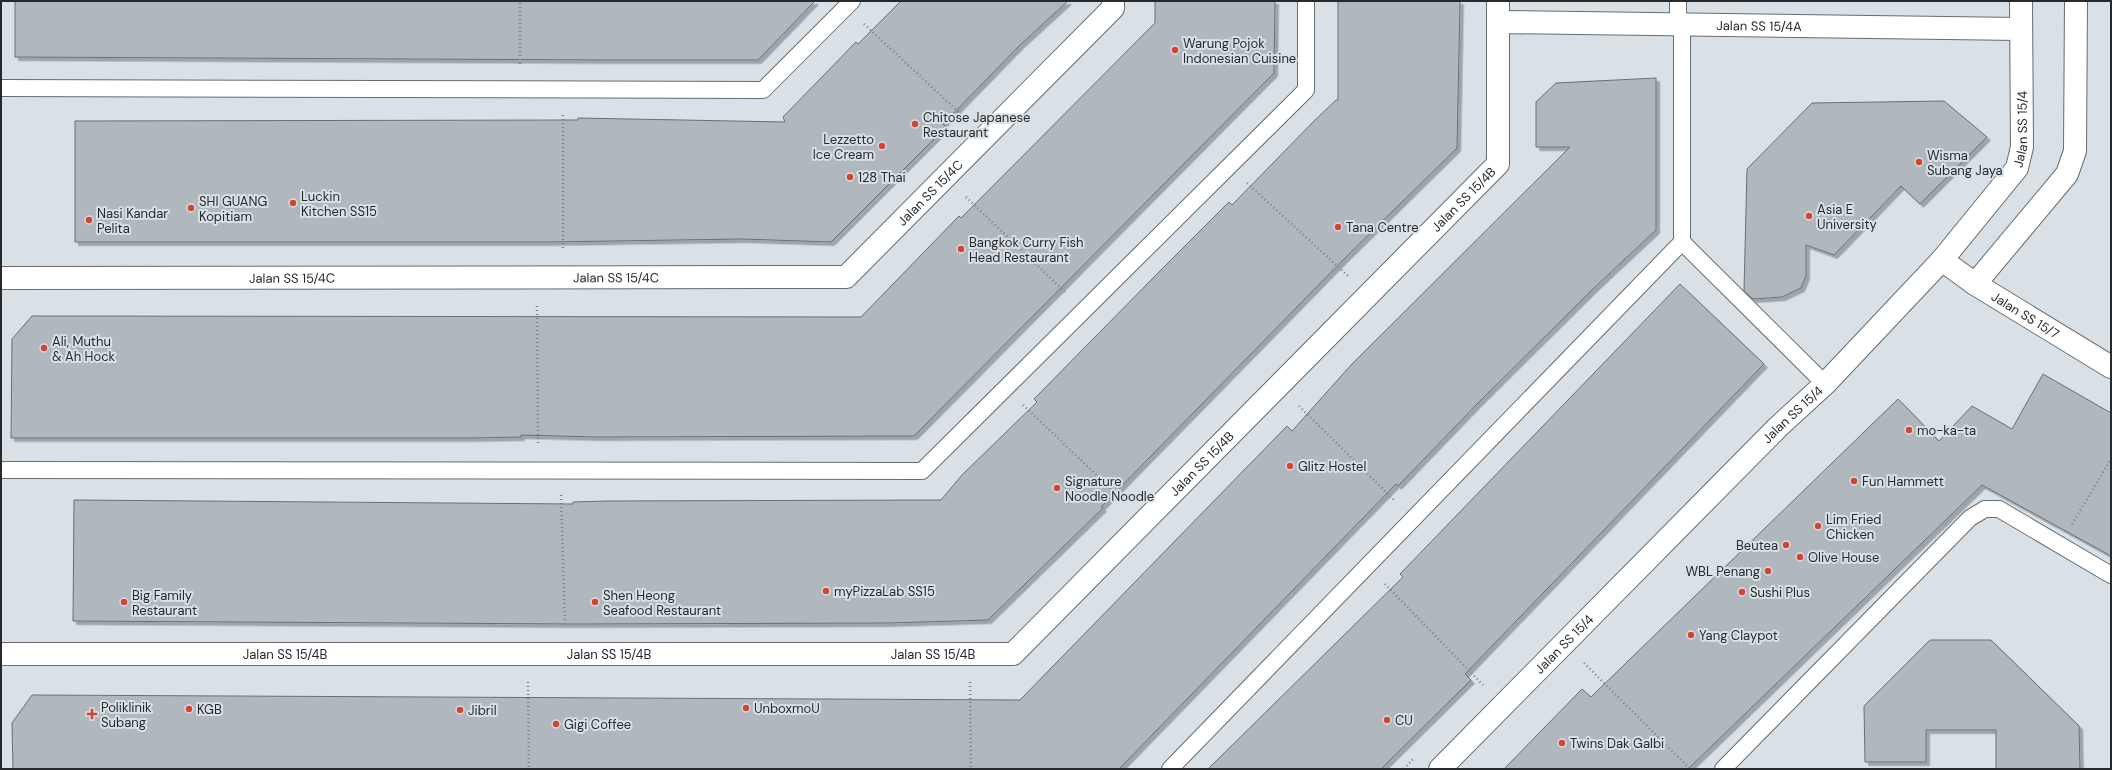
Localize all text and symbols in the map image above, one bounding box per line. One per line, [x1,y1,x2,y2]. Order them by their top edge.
street label: Jalan SS 15/4A [1716,16,1802,35]
place label: Warung Pojok Indonesian Cuisine [1183,35,1296,67]
marker: Warung Pojok Indonesian Cuisine [1170,45,1180,55]
street label: Jalan SS 15/4 [2009,91,2031,169]
place label: Chitose Japanese Restaurant [923,109,1030,141]
marker: Chitose Japanese Restaurant [910,119,920,129]
place label: Lezzetto Ice Cream [813,131,874,163]
marker: Lezzetto Ice Cream [877,141,887,151]
place label: Wisma Subang Jaya [1927,147,2003,179]
street label: Jalan SS 15/4C [893,156,966,229]
marker: Wisma Subang Jaya [1914,157,1924,167]
street label: Jalan SS 15/4B [1427,163,1499,235]
place label: 128 Thai [858,169,906,186]
marker: 128 Thai [845,172,855,182]
place label: Luckin Kitchen SS15 [301,188,377,220]
place label: SHI GUANG Kopitiam [199,193,267,225]
marker: Luckin Kitchen SS15 [288,198,298,208]
place label: Asia E University [1817,201,1877,233]
marker: SHI GUANG Kopitiam [186,203,196,213]
place label: Nasi Kandar Pelita [97,205,168,237]
marker: Asia E University [1804,211,1814,221]
marker: Nasi Kandar Pelita [84,215,94,225]
place label: Tana Centre [1346,219,1419,236]
marker: Tana Centre [1333,222,1343,232]
place label: Bangkok Curry Fish Head Restaurant [969,234,1084,266]
marker: Bangkok Curry Fish Head Restaurant [956,244,966,254]
street label: Jalan SS 15/4C [249,269,335,286]
street label: Jalan SS 15/4C [573,269,659,286]
street label: Jalan SS 15/7 [1988,288,2063,342]
place label: Ali, Muthu & Ah Hock [52,333,116,365]
marker: Ali, Muthu & Ah Hock [39,343,49,353]
street label: Jalan SS 15/4 [1758,382,1826,447]
place label: mo-ka-ta [1917,422,1976,439]
marker: mo-ka-ta [1904,425,1914,435]
street label: Jalan SS 15/4B [1166,427,1237,500]
place label: Glitz Hostel [1298,458,1366,475]
marker: Glitz Hostel [1285,461,1295,471]
place label: Signature Noodle Noodle [1065,473,1154,505]
place label: Fun Hammett [1862,473,1944,490]
marker: Fun Hammett [1849,476,1859,486]
marker: Signature Noodle Noodle [1052,483,1062,493]
place label: Lim Fried Chicken [1826,511,1881,543]
marker: Lim Fried Chicken [1813,521,1823,531]
place label: Beutea [1736,537,1778,554]
marker: Beutea [1781,540,1791,550]
place label: Olive House [1808,549,1879,566]
marker: Olive House [1795,552,1805,562]
place label: WBL Penang [1685,563,1760,580]
marker: WBL Penang [1763,566,1773,576]
place label: myPizzaLab SS15 [834,583,935,600]
place label: Sushi Plus [1750,584,1810,601]
marker: myPizzaLab SS15 [821,586,831,596]
place label: Big Family Restaurant [132,587,197,619]
place label: Shen Heong Seafood Restaurant [603,587,721,619]
marker: Sushi Plus [1737,587,1747,597]
marker: Big Family Restaurant [119,597,129,607]
marker: Shen Heong Seafood Restaurant [590,597,600,607]
street label: Jalan SS 15/4 [1531,610,1597,677]
place label: Yang Claypot [1699,627,1778,644]
marker: Yang Claypot [1686,630,1696,640]
street label: Jalan SS 15/4B [243,646,327,663]
street label: Jalan SS 15/4B [567,646,651,663]
street label: Jalan SS 15/4B [891,646,975,663]
place label: Poliklinik Subang [101,699,152,731]
place label: UnboxmoU [754,700,820,717]
place label: KGB [197,701,222,718]
place label: Jibril [468,702,497,719]
marker: UnboxmoU [741,703,751,713]
marker: KGB [184,704,194,714]
marker: Jibril [455,705,465,715]
marker: Poliklinik Subang [86,708,98,720]
place label: CU [1395,712,1413,729]
marker: CU [1382,715,1392,725]
place label: Gigi Coffee [564,716,631,733]
marker: Gigi Coffee [551,719,561,729]
place label: Twins Dak Galbi [1570,735,1664,752]
marker: Twins Dak Galbi [1557,738,1567,748]

